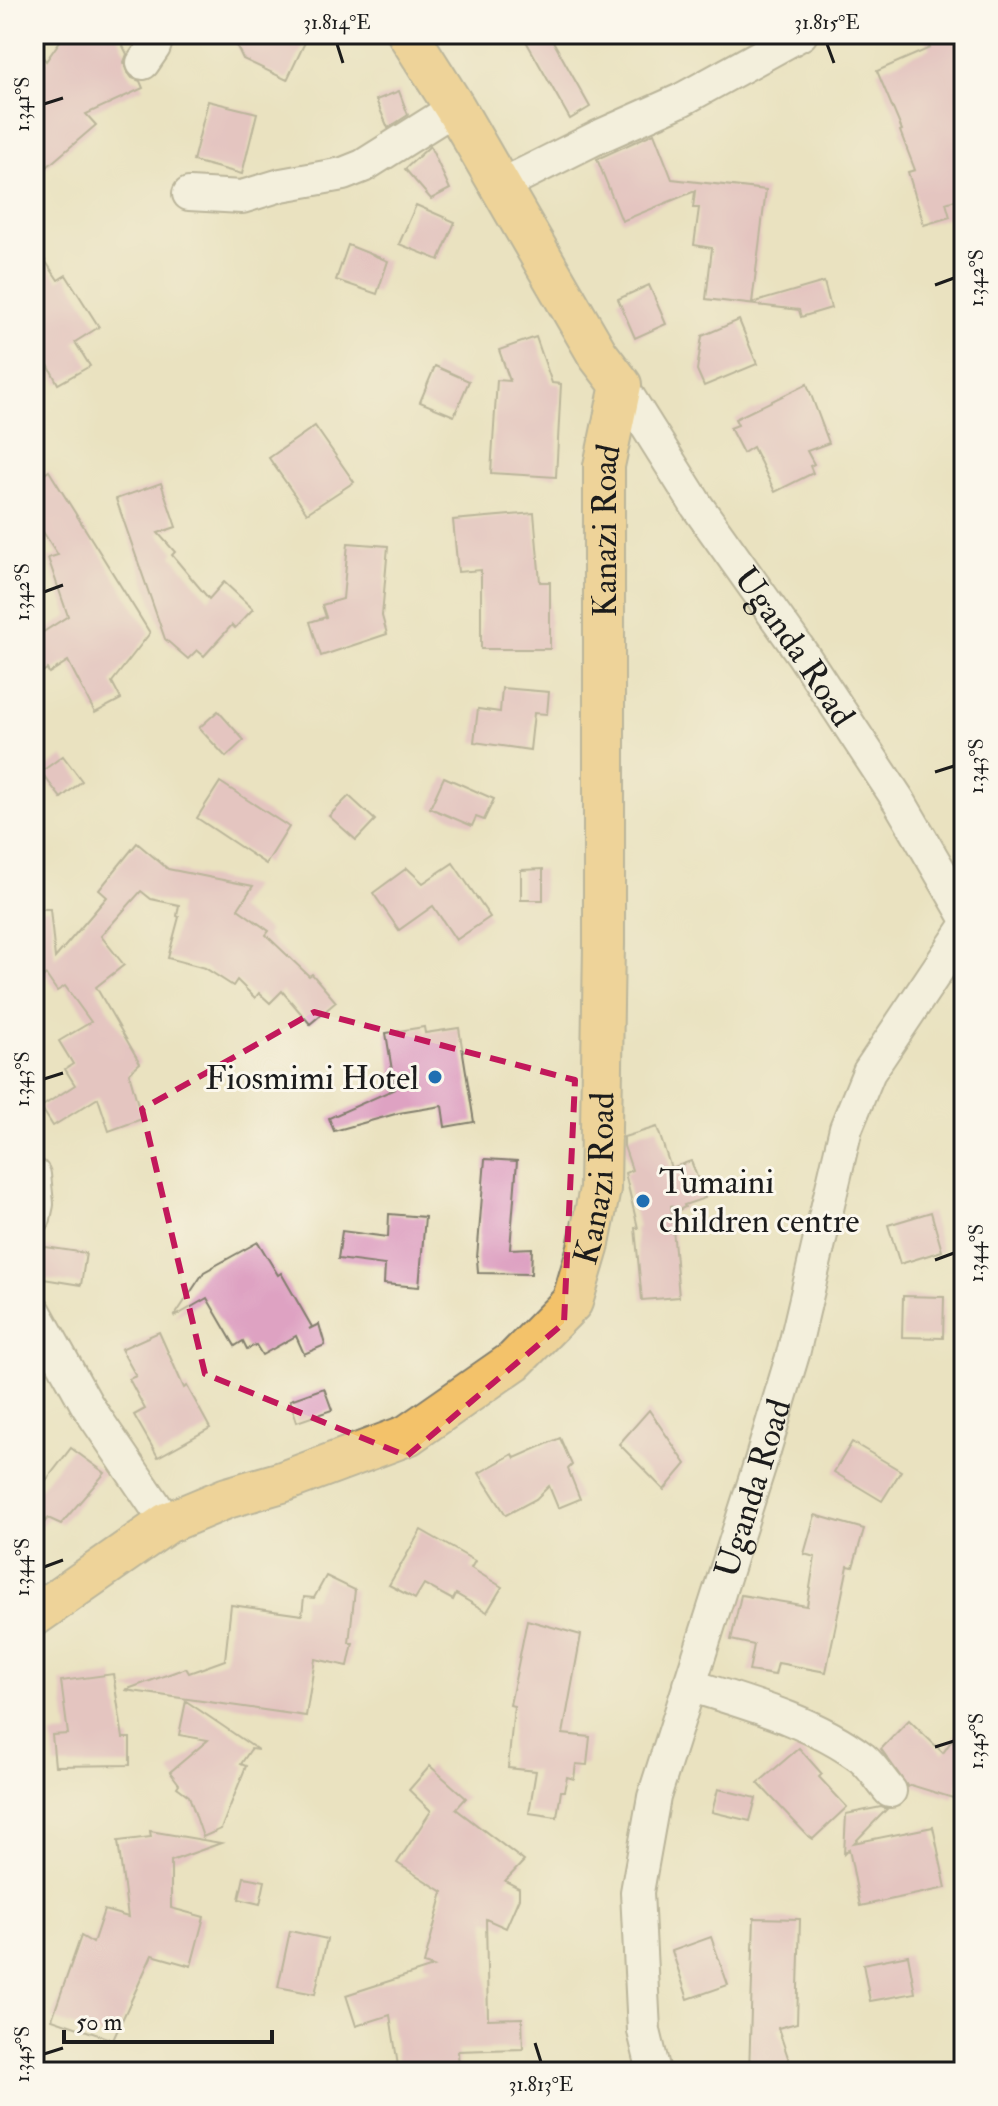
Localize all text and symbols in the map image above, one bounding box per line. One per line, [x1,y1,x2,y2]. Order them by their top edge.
text: 31.814°E [303,10,371,35]
text: 31.815°E [794,10,860,35]
text: 1.341°S [10,77,35,131]
text: 1.342°S [964,249,989,307]
street label: Kanazi Road [584,440,631,617]
street label: Uganda Road [724,559,864,735]
text: 1.342°S [10,563,35,621]
text: 1.343°S [964,738,989,794]
text: 1.343°S [10,1051,35,1107]
place label: Fiosmimi Hotel [205,1057,419,1100]
marker: Fiosmimi Hotel [426,1068,444,1086]
street label: Kanazi Road [564,1091,625,1270]
place label: Tumaini children centre [659,1161,859,1243]
marker: Tumaini children centre [634,1192,652,1210]
text: 1.344°S [964,1224,989,1282]
street label: Uganda Road [705,1394,801,1583]
text: 1.344°S [10,1538,35,1596]
text: 1.345°S [964,1713,989,1769]
scale bar [64,1994,272,2044]
text: 50 m [76,2007,123,2038]
text: 1.345°S [10,2026,35,2082]
text: 31.813°E [509,2072,573,2097]

